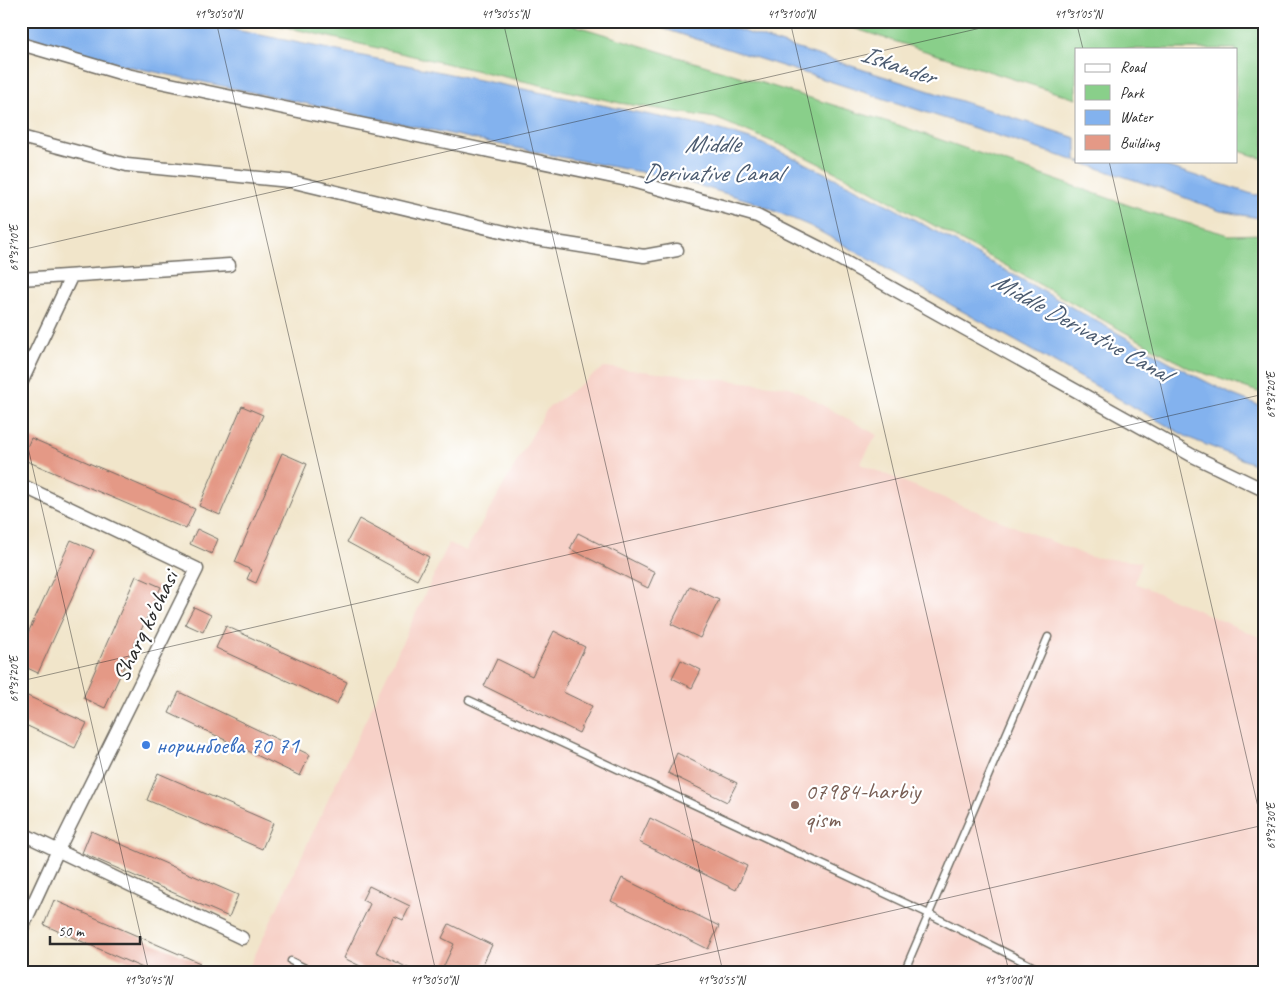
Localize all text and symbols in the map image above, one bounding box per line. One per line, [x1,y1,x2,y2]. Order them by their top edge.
text: 41°30'50"N [194,6,243,22]
text: 41°30'55"N [481,6,530,22]
text: 41°31'00"N [767,6,816,22]
text: 41°31'05"N [1054,6,1103,22]
water label: Iskander [857,37,943,94]
legend [1075,48,1238,162]
text: Road [1120,58,1147,77]
text: Park [1120,84,1145,103]
text: Water [1120,108,1154,127]
water label: Middle Derivative Canal [642,128,789,189]
text: Building [1120,134,1160,153]
text: 69°37'10"E [6,223,22,271]
water label: Middle Derivative Canal [986,265,1182,393]
text: 69°37'20"E [1263,370,1279,418]
street label: Sharq ko'chasi [105,563,186,686]
text: 69°37'20"E [6,654,22,702]
place label: норинбоева 70 71 [156,730,300,760]
marker: норинбоева 70 71 [140,739,152,751]
place label: 07984-harbiy qism [805,776,922,834]
marker: 07984-harbiy qism [789,799,801,811]
text: 69°37'30"E [1263,801,1279,849]
scale bar [50,913,140,945]
text: 50 m [58,922,85,941]
text: 41°30'45"N [124,972,173,988]
text: 41°30'50"N [410,972,459,988]
text: 41°30'55"N [697,972,746,988]
text: 41°31'00"N [984,972,1033,988]

